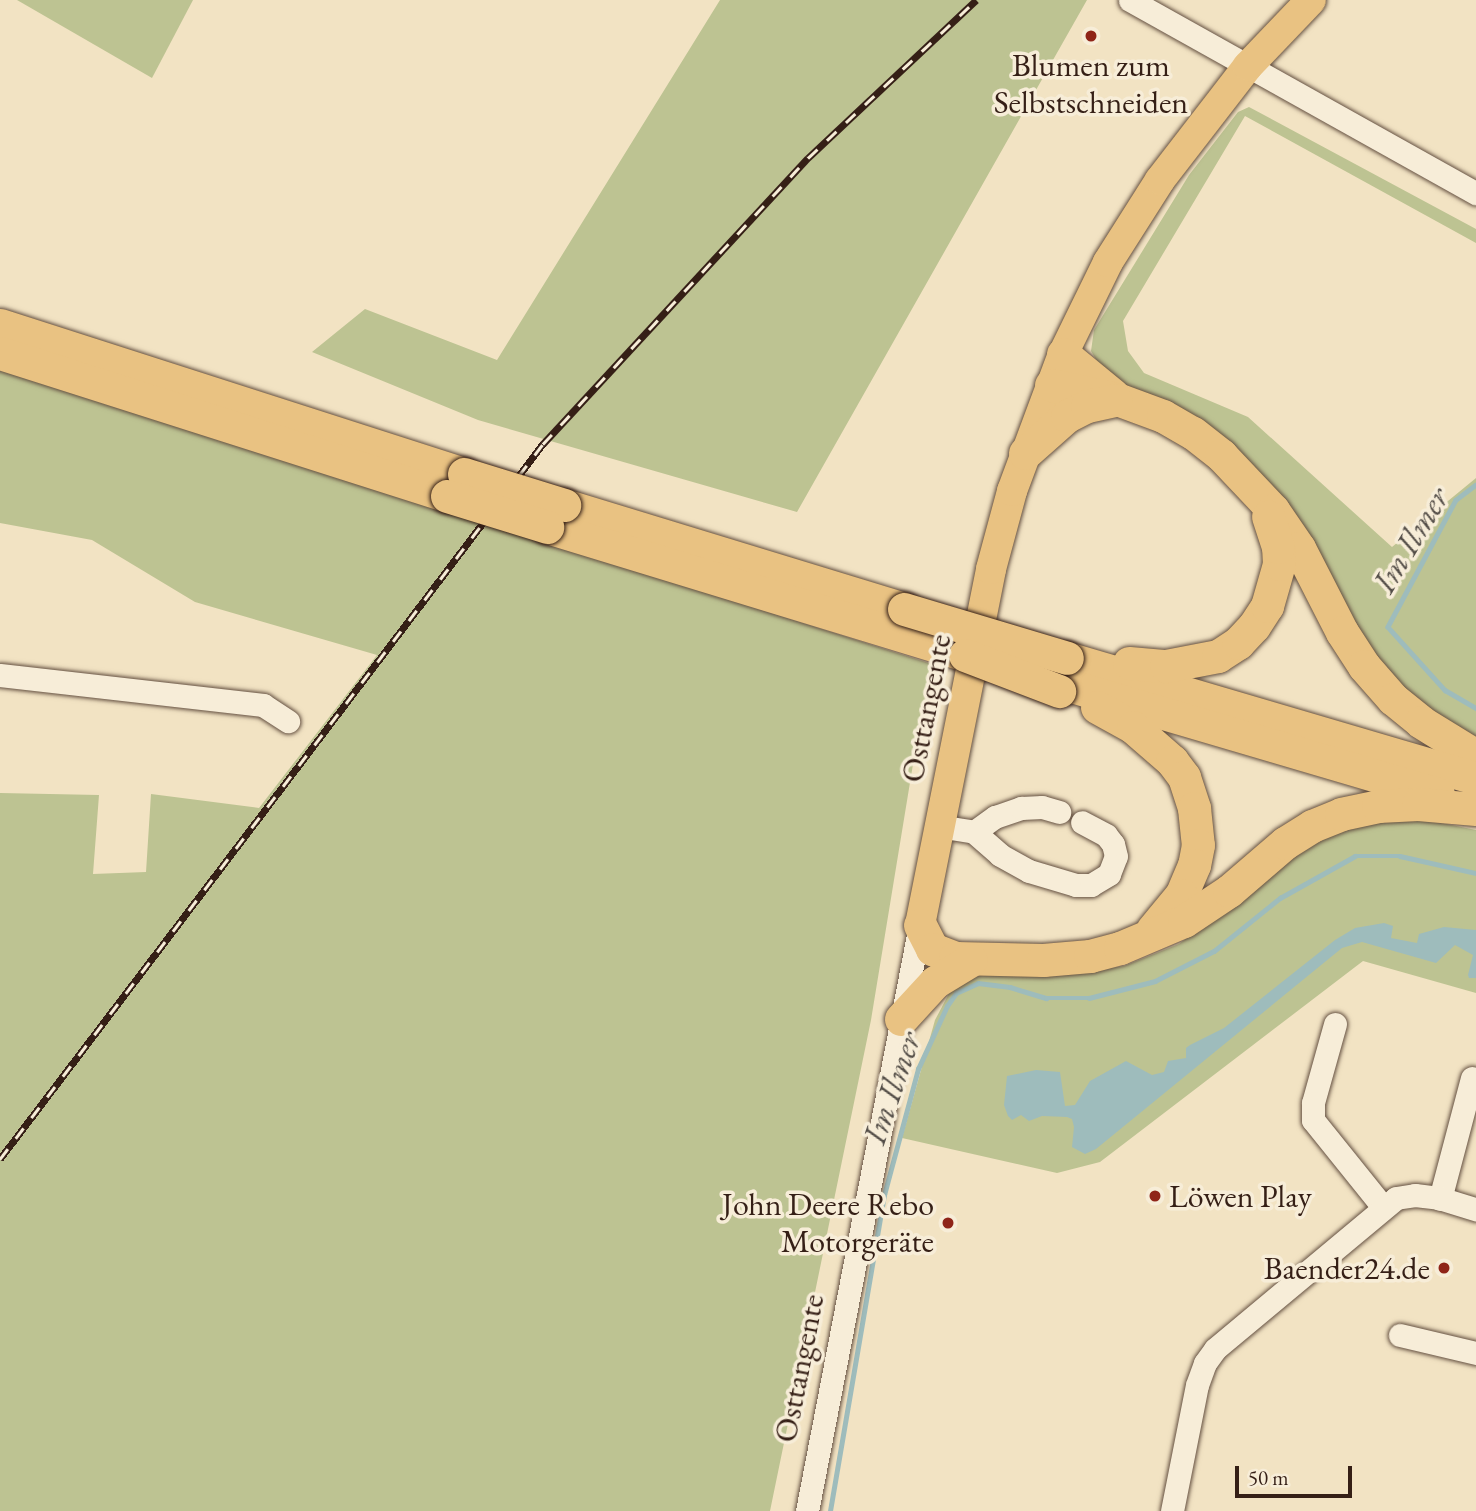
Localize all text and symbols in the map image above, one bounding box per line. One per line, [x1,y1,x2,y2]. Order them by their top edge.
marker: Blumen zum Selbstschneiden [1083,28,1099,44]
place label: Blumen zum Selbstschneiden [994,47,1188,122]
water label: Im Ilmer [1364,480,1458,600]
street label: Osttangente [893,631,959,785]
water label: Im Ilmer [854,1027,930,1149]
place label: Löwen Play [1169,1177,1312,1215]
place label: John Deere Rebo Motorgeräte [722,1186,934,1261]
marker: Löwen Play [1147,1188,1163,1204]
marker: John Deere Rebo Motorgeräte [940,1215,956,1231]
place label: Baender24.de [1264,1249,1430,1287]
marker: Baender24.de [1436,1260,1452,1276]
street label: Osttangente [766,1291,832,1445]
scale bar [1238,1452,1355,1496]
text: 50 m [1248,1464,1289,1491]

